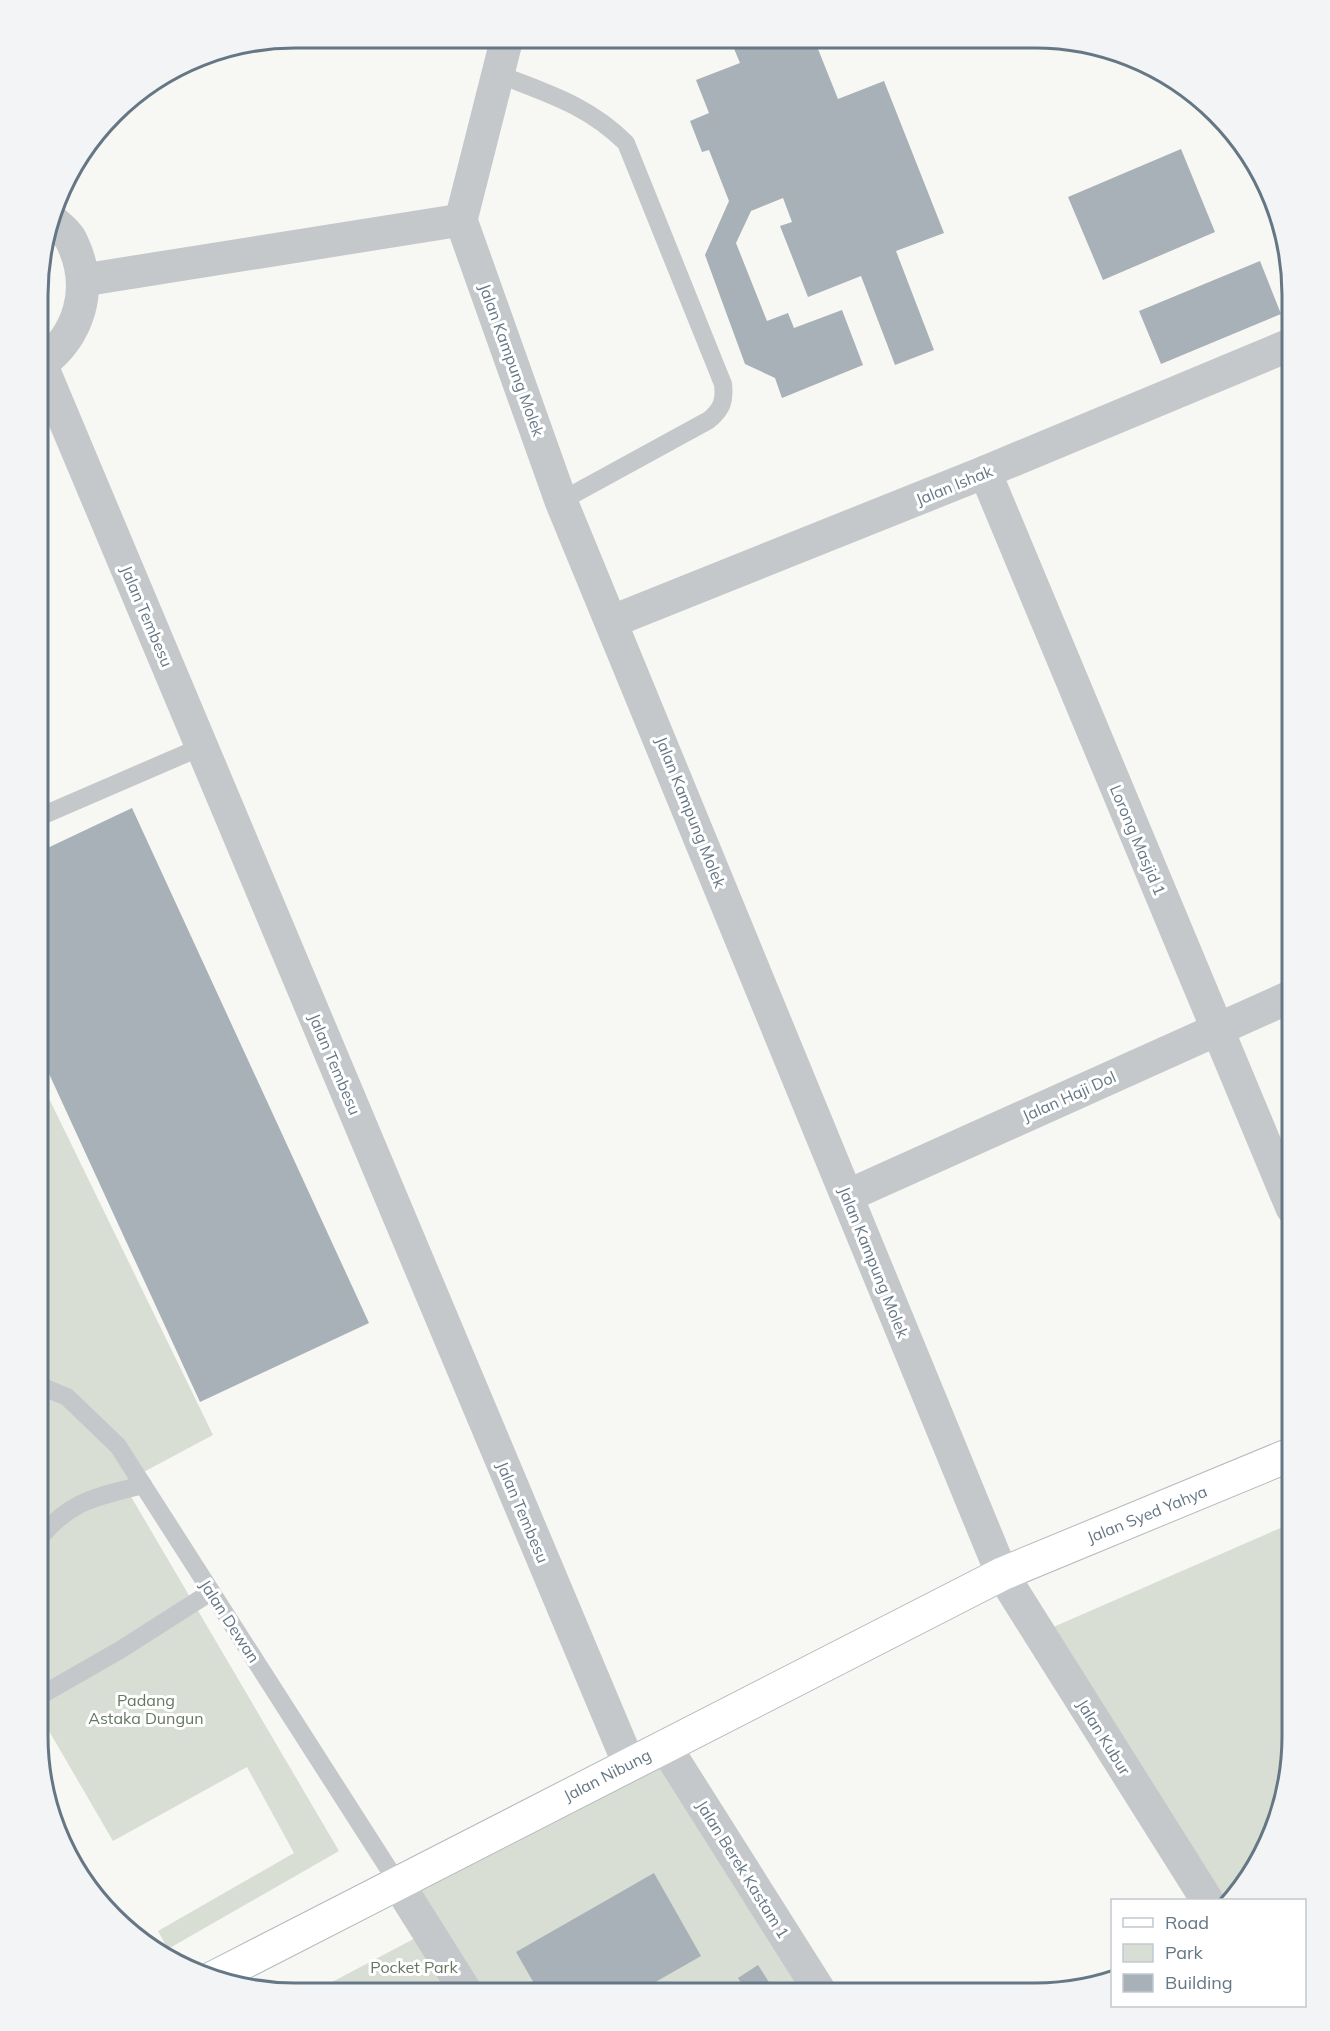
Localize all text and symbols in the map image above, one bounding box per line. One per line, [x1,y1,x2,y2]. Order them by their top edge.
street label: Jalan Kampung Molek [475,281,549,440]
street label: Jalan Ishak [913,460,996,509]
street label: Jalan Tembesu [117,562,177,670]
street label: Jalan Kampung Molek [652,733,731,891]
street label: Lorong Masjid 1 [1106,782,1170,898]
street label: Jalan Tembesu [305,1010,365,1118]
street label: Jalan Haji Dol [1019,1066,1119,1126]
street label: Jalan Kampung Molek [835,1183,914,1341]
street label: Jalan Tembesu [493,1458,553,1566]
street label: Jalan Syed Yahya [1084,1481,1210,1547]
street label: Jalan Dewan [196,1576,264,1666]
park label: Padang Astaka Dungun [88,1690,204,1728]
street label: Jalan Kubur [1073,1695,1135,1779]
street label: Jalan Nibung [560,1744,654,1806]
street label: Jalan Berek Kastam 1 [692,1796,794,1942]
legend [1111,1899,1306,2007]
text: Road [1165,1911,1209,1934]
text: Park [1165,1941,1204,1964]
park label: Pocket Park [370,1957,458,1977]
text: Building [1165,1971,1233,1994]

